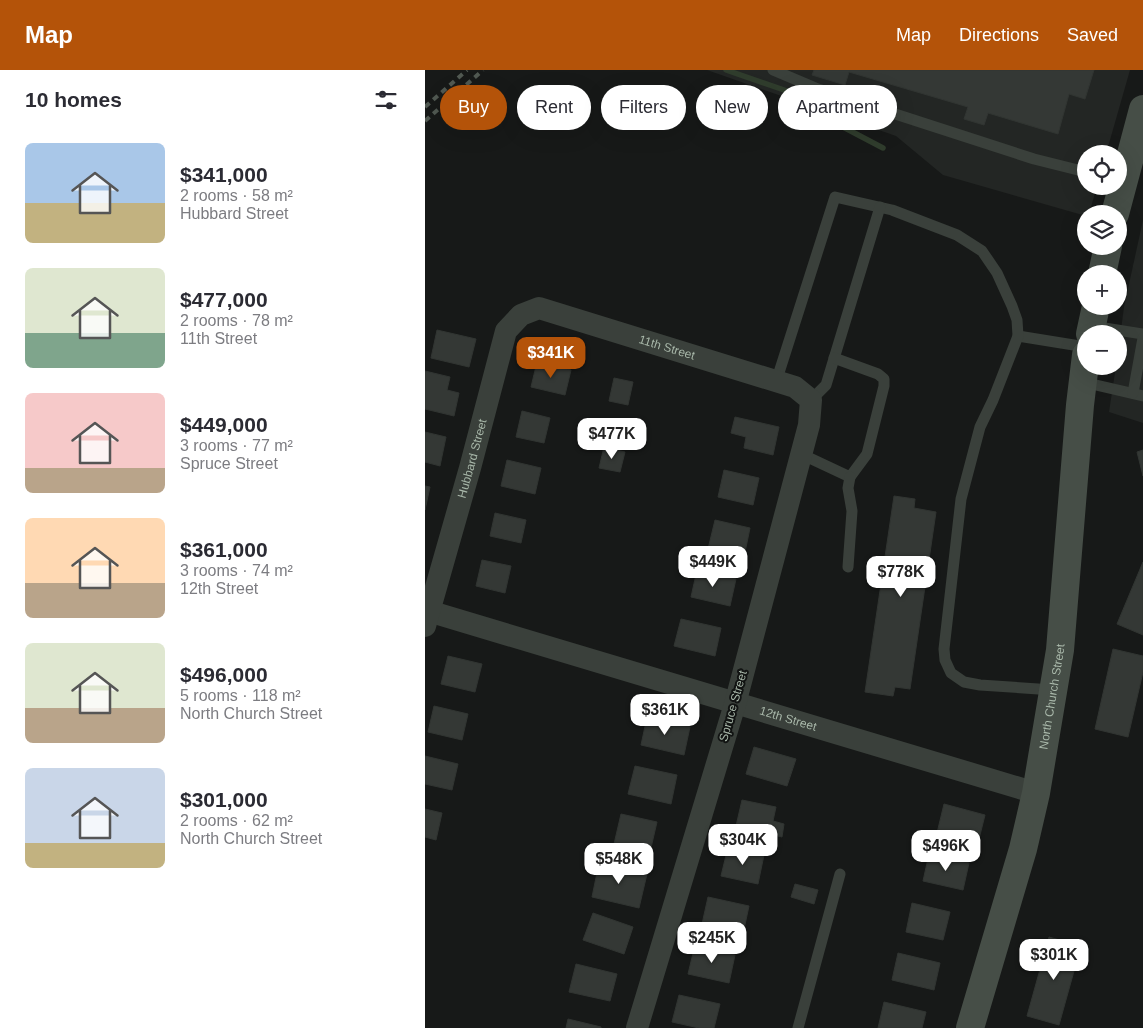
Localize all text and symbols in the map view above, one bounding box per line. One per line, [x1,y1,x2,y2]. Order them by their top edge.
text: Map [25,21,73,48]
text: Map [896,25,931,45]
text: Directions [959,25,1039,45]
text: Saved [1067,25,1118,45]
chip: Buy [440,85,507,130]
chip: Rent [517,85,591,130]
chip: Filters [601,85,686,130]
chip: New [696,85,768,130]
chip: Apartment [778,85,897,130]
icon: filters [372,86,400,114]
text: 10 homes [25,88,122,111]
map controls [1077,145,1127,375]
button: locate [1077,145,1127,195]
icon: home [65,163,125,223]
text: $341,000 [180,163,268,186]
text: 2 rooms · 58 m² [180,187,293,204]
text: Hubbard Street [180,205,289,222]
button: layers [1077,205,1127,255]
button: + [1077,265,1127,315]
icon: home [65,288,125,348]
text: $477,000 [180,288,268,311]
text: 2 rooms · 78 m² [180,312,293,329]
button: − [1077,325,1127,375]
text: 11th Street [180,330,257,347]
street label: 11th Street [637,332,697,363]
pin: $341K [516,336,586,379]
text: $341K [527,344,575,361]
icon: home [65,413,125,473]
text: $449,000 [180,413,268,436]
street label: Hubbard Street [455,417,490,500]
pin: $477K [577,418,647,460]
text: $477K [588,425,636,442]
text: 3 rooms · 77 m² [180,437,293,454]
text: Spruce Street [180,455,278,472]
icon: home [65,538,125,598]
text: $361,000 [180,538,268,561]
pin: $449K [678,546,748,588]
text: $449K [689,553,737,570]
pin: $778K [866,556,936,598]
text: 3 rooms · 74 m² [180,562,293,579]
text: $778K [877,563,925,580]
text: 12th Street [180,580,258,597]
street label: North Church Street [1036,643,1068,750]
icon: home [65,663,125,723]
text: $496,000 [180,663,268,686]
street label: Spruce Street [716,668,750,743]
text: 5 rooms · 118 m² [180,687,301,704]
pin: $361K [630,694,700,736]
text: $361K [641,701,689,718]
street label: 12th Street [758,704,819,734]
text: North Church Street [180,705,322,722]
icon: home [65,788,125,848]
text: $301,000 [180,788,268,811]
text: 2 rooms · 62 m² [180,812,293,829]
pin: $304K [708,824,778,866]
text: North Church Street [180,830,322,847]
pin: $496K [911,830,981,872]
text: $304K [719,831,767,848]
text: $496K [922,837,970,854]
pin: $548K [584,842,654,885]
text: $548K [595,850,643,867]
pin: $245K [677,922,747,964]
text: $245K [688,929,736,946]
pin: $301K [1019,938,1089,981]
text: $301K [1030,946,1078,963]

